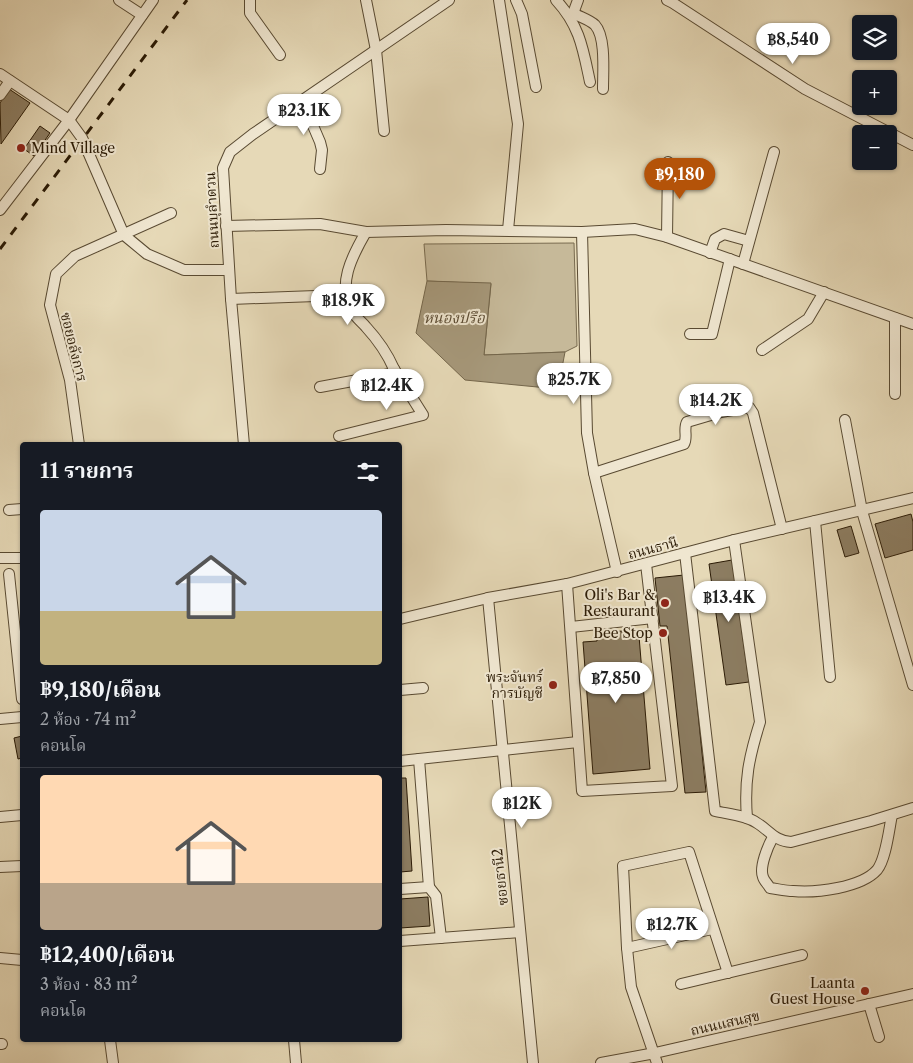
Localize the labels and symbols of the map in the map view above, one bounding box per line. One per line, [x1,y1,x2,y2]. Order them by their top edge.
pin: ฿8,540 [752,22,834,65]
pin: ฿23.1K [263,94,345,136]
place label: Mind Village [31,139,115,157]
marker: Mind Village [15,142,27,154]
pin: ฿9,180 [639,158,721,200]
street label: ถนนบุลำดวน [201,171,223,249]
pin: ฿18.9K [307,284,389,326]
water label: หนองปรือ [423,308,486,327]
street label: ซอยอลังการ [57,310,91,384]
pin: ฿25.7K [533,362,615,405]
pin: ฿12.4K [346,368,428,411]
pin: ฿14.2K [675,384,757,426]
street label: ถนนธานี [626,533,680,563]
pin: ฿13.4K [688,580,770,623]
place label: Oli's Bar & Restaurant [583,586,656,620]
marker: Oli's Bar & Restaurant [659,597,671,609]
place label: Bee Stop [593,624,653,642]
marker: Bee Stop [657,627,669,639]
pin: ฿7,850 [575,662,657,704]
place label: พระจันทร์ การบัญชี [486,668,544,702]
marker: พระจันทร์ การบัญชี [547,679,559,691]
pin: ฿12K [492,786,552,829]
street label: ซอยธานี2 [488,848,512,906]
pin: ฿12.7K [631,908,713,950]
place label: Laanta Guest House [770,974,856,1008]
marker: Laanta Guest House [859,985,871,997]
street label: ถนนแสนสุข [689,1006,761,1040]

